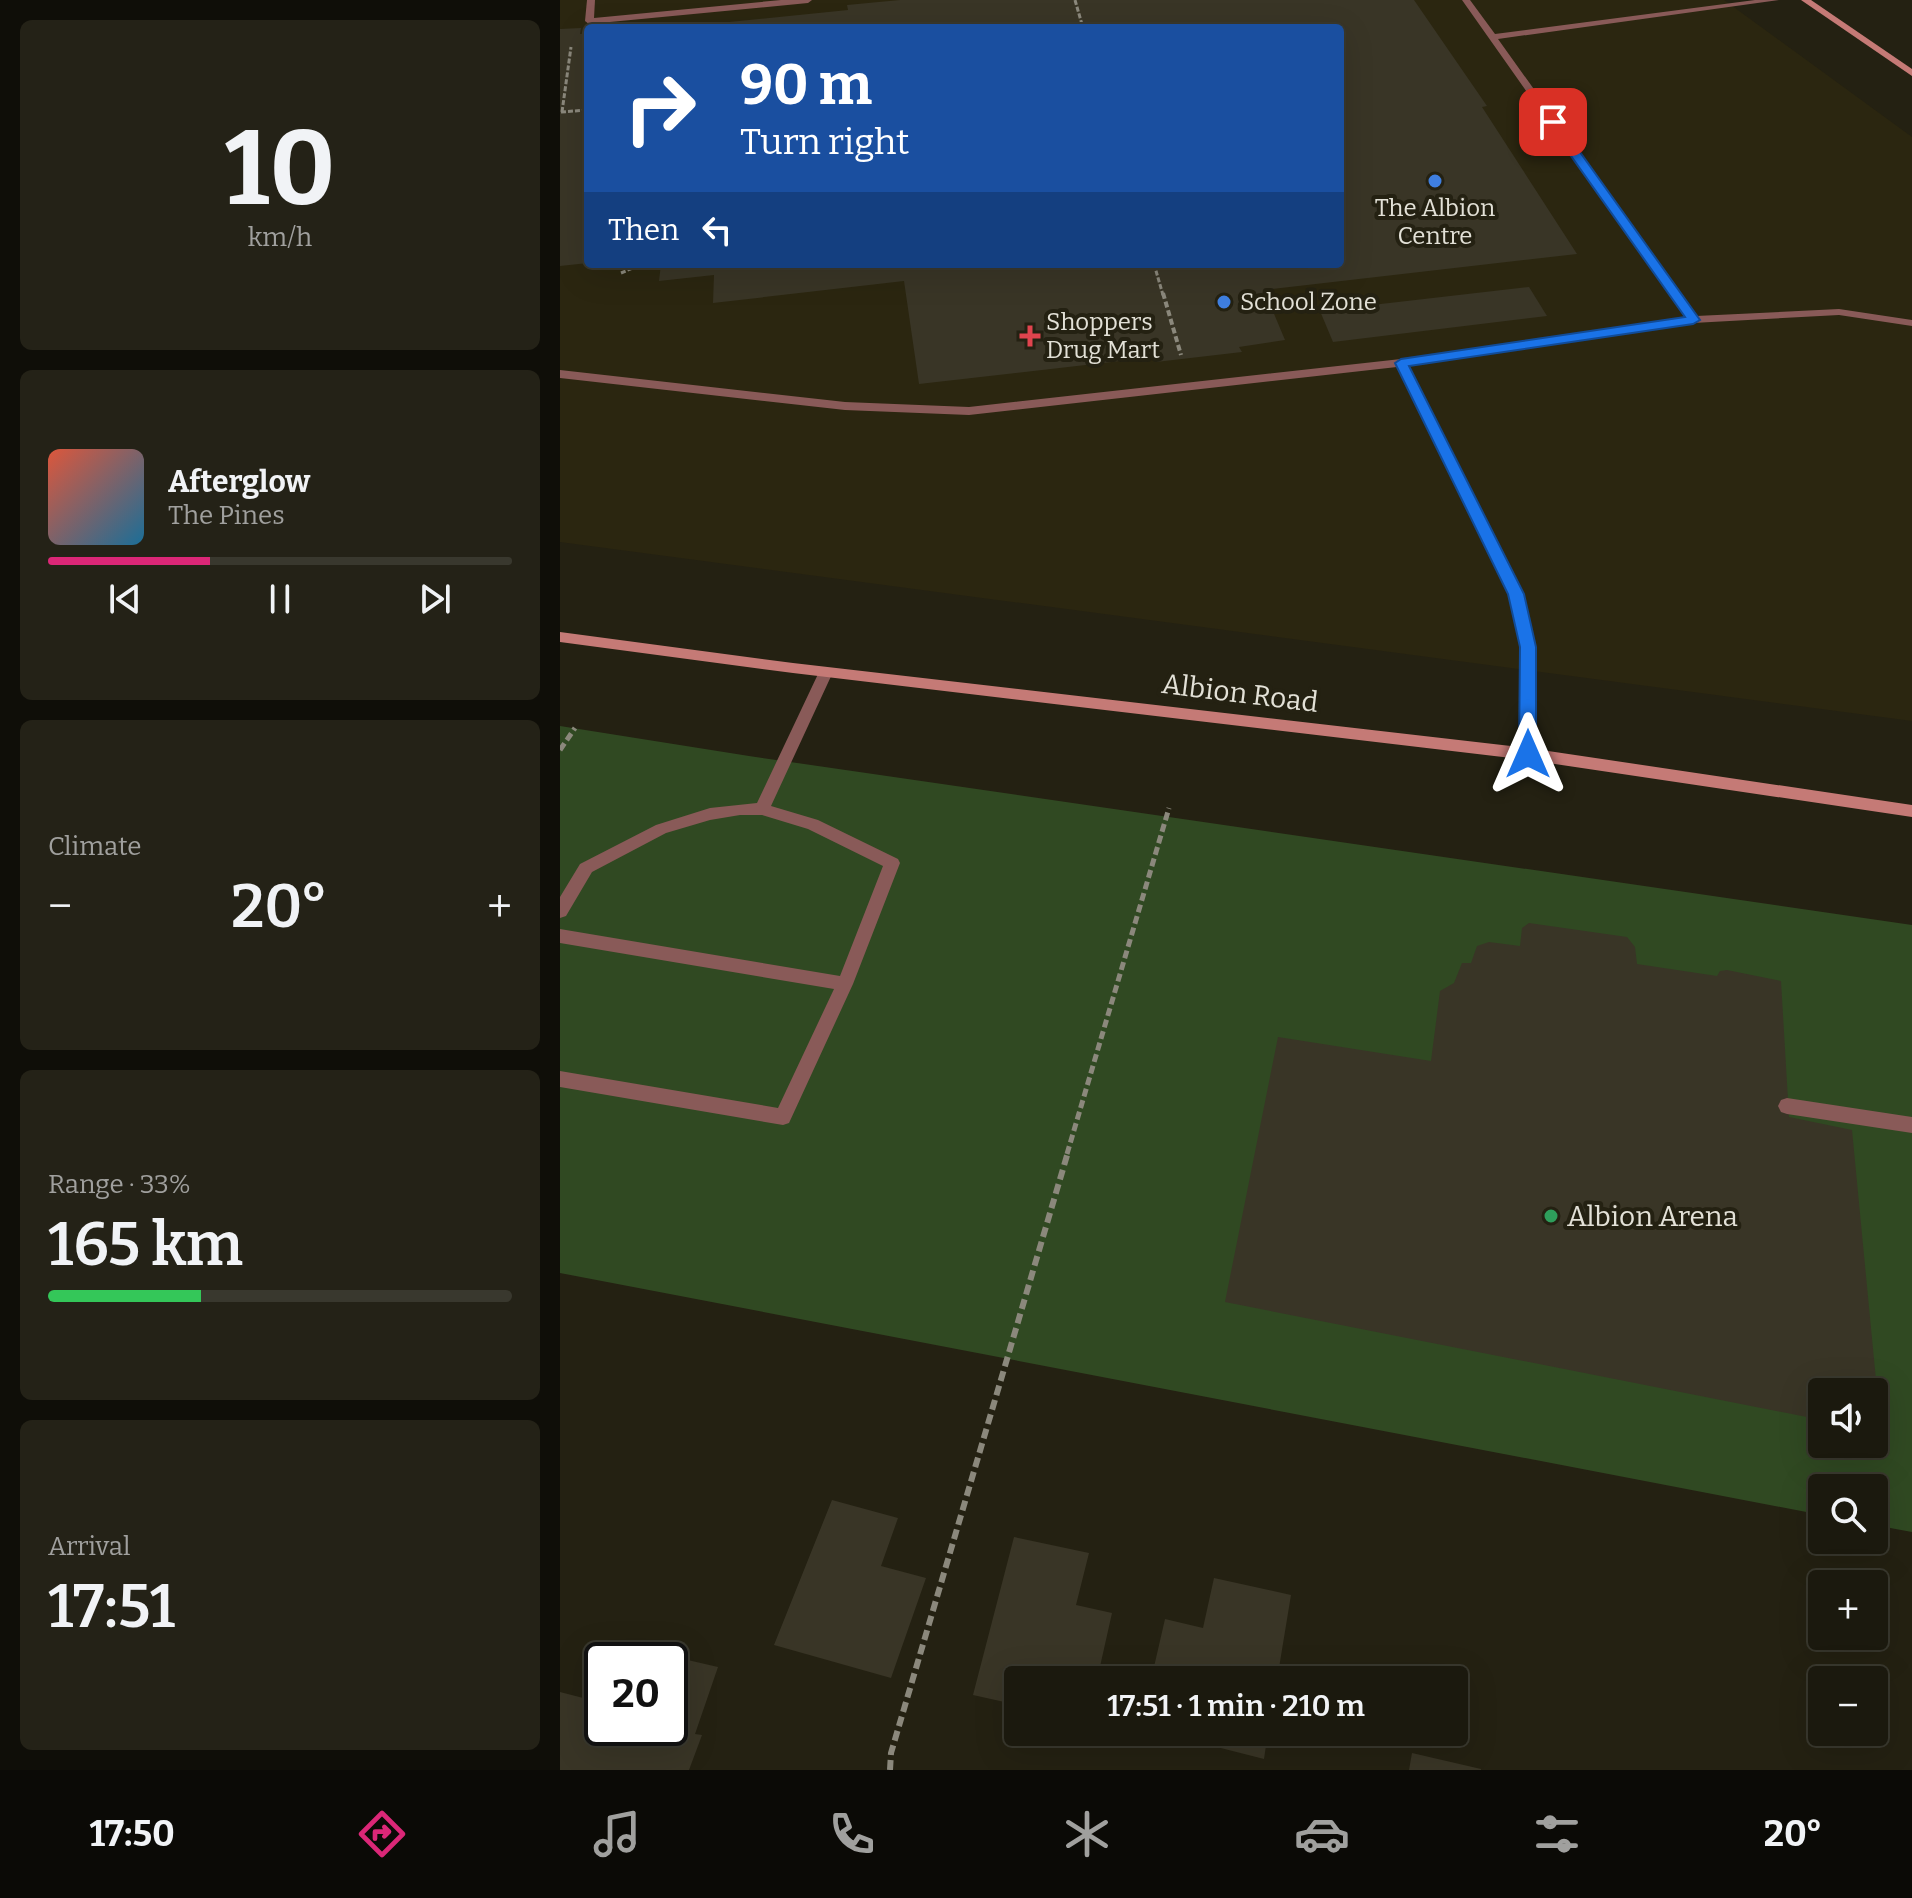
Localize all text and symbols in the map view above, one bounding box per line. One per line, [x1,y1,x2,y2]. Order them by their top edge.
text: 90 m [740,52,872,119]
icon: right [608,56,712,160]
pin [1519,88,1587,156]
icon: arrive [1531,100,1575,144]
text: 10 [225,107,335,232]
text: Turn right [740,120,909,164]
marker: The Albion Centre [1426,172,1444,190]
place label: The Albion Centre [1375,194,1495,250]
icon: left [695,208,739,252]
text: Then [608,212,679,248]
text: km/h [248,222,312,253]
place label: School Zone [1240,288,1377,316]
marker: School Zone [1215,293,1233,311]
place label: Shoppers Drug Mart [1046,308,1160,364]
marker: Shoppers Drug Mart [1021,327,1039,345]
text: Afterglow [168,464,310,500]
text: The Pines [168,500,285,531]
icon: previous [103,577,147,621]
icon: pause [258,577,302,621]
icon: next [413,577,457,621]
street label: Albion Road [1160,667,1320,719]
position arrow [1486,712,1570,796]
text: Climate [48,831,142,862]
text: 20° [231,871,328,943]
text: − [48,880,72,933]
text: + [487,880,512,933]
text: Range · 33% [48,1169,191,1200]
place label: Albion Arena [1567,1200,1738,1233]
marker: Albion Arena [1542,1207,1560,1225]
text: 165 km [48,1209,243,1281]
map controls [1808,1378,1888,1746]
button: sound [1808,1378,1888,1458]
button: search [1808,1474,1888,1554]
text: Arrival [48,1531,130,1562]
button: + [1808,1570,1888,1650]
text: 17:51 [48,1571,175,1643]
speed limit sign: 20 [584,1642,688,1746]
button: − [1808,1666,1888,1746]
text: 17:51 · 1 min · 210 m [1107,1688,1365,1724]
icon: directions [354,1806,410,1862]
icon: music [589,1806,645,1862]
icon: phone [824,1806,880,1862]
icon: climate [1059,1806,1115,1862]
icon: car [1294,1806,1350,1862]
icon: filters [1529,1806,1585,1862]
text: 17:50 [89,1812,175,1856]
text: 20° [1764,1812,1822,1856]

